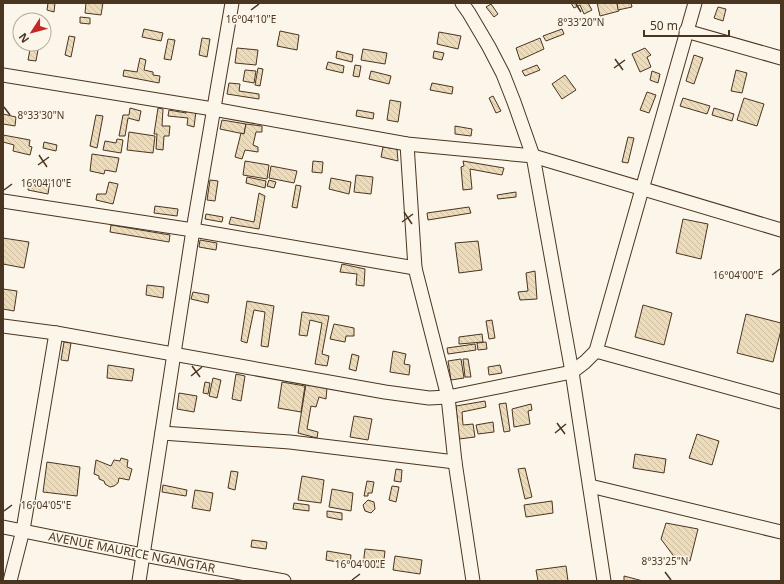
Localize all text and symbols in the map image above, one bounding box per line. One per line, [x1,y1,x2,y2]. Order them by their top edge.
north arrow [12,12,52,52]
text: 16°04'10"E [226,12,276,26]
scale bar [644,12,729,38]
text: 8°33'20"N [558,15,604,29]
text: 50 m [650,17,678,34]
text: N [15,30,32,46]
text: 8°33'30"N [18,108,64,122]
text: 16°04'10"E [21,176,71,190]
text: 16°04'00"E [713,268,763,282]
text: 16°04'05"E [21,498,71,512]
street label: AVENUE MAURICE NGANGTAR [47,528,217,577]
text: 8°33'25"N [642,554,688,568]
text: 16°04'00"E [335,557,385,571]

